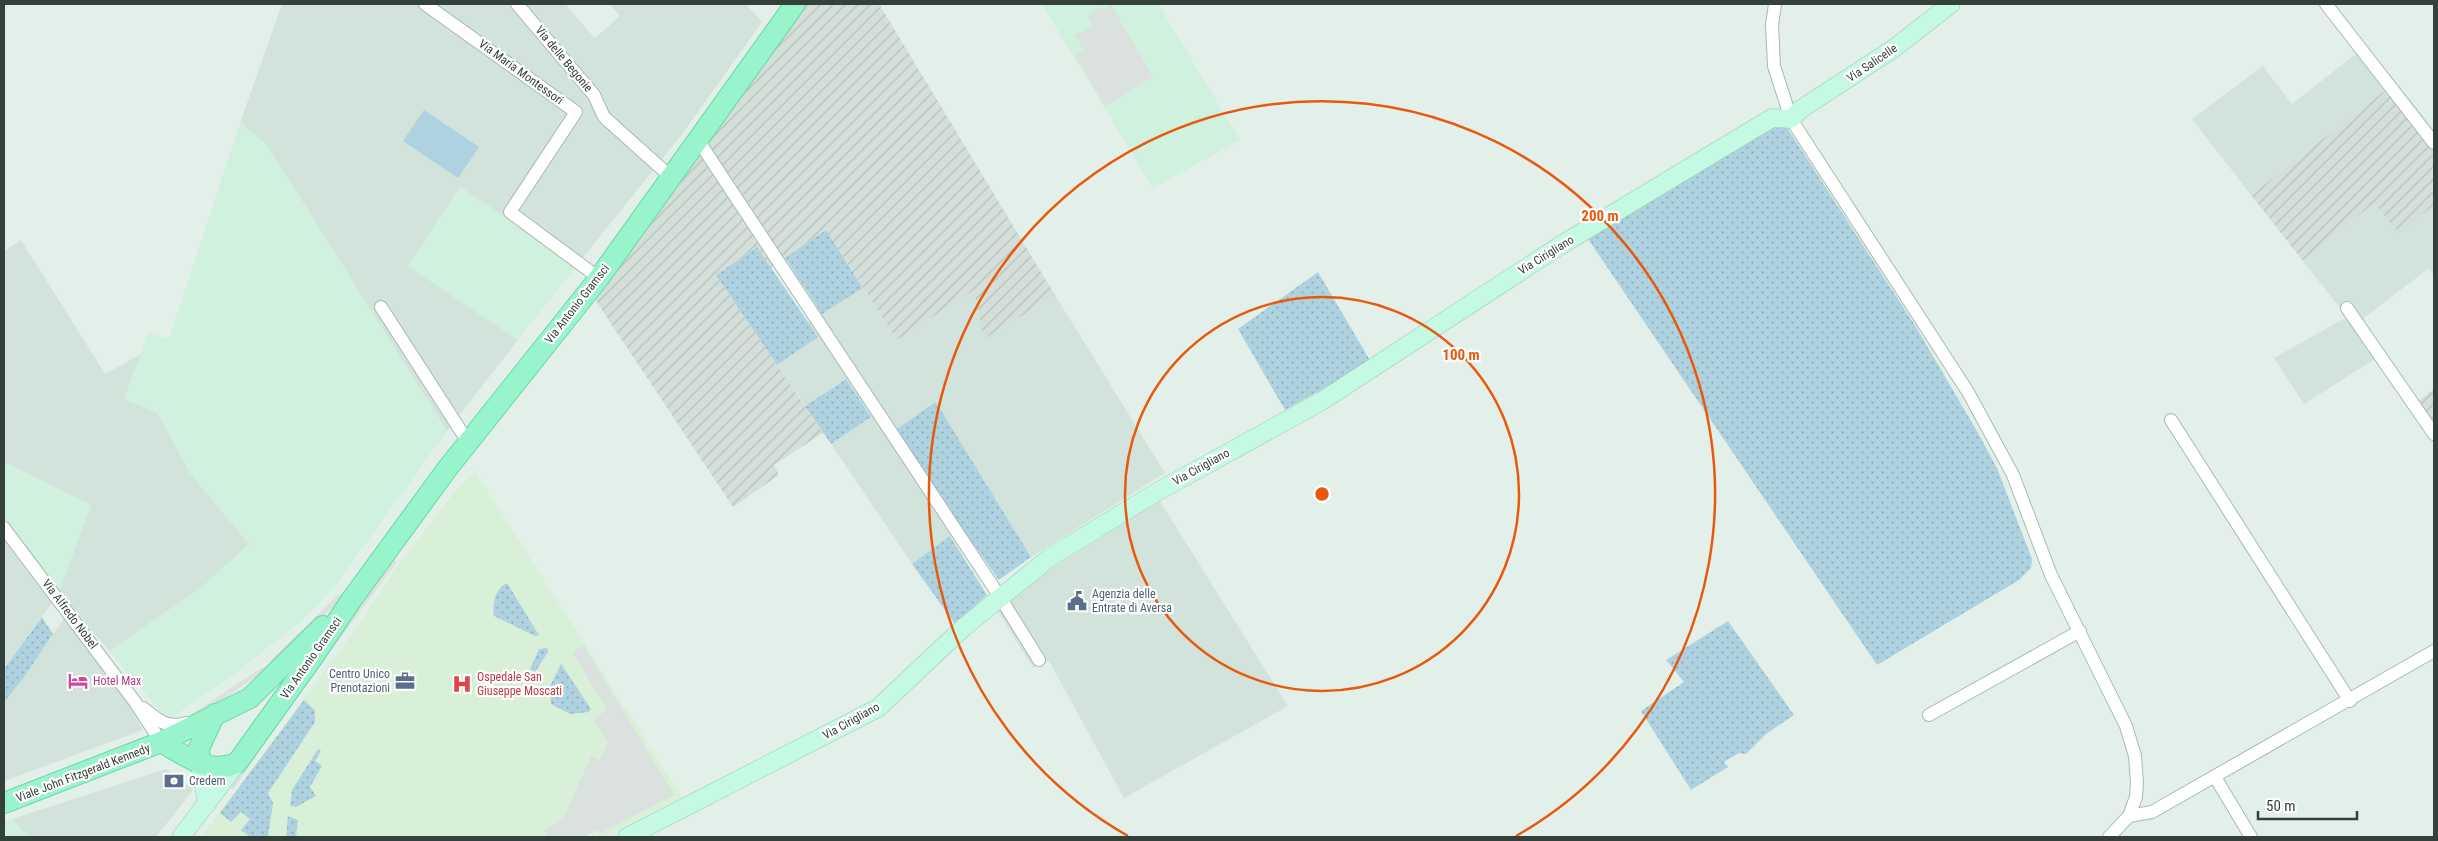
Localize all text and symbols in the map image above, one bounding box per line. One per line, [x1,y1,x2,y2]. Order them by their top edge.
street label: Via delle Begonie [532,23,596,95]
street label: Via Maria Montessori [476,37,566,107]
street label: Via Salicelle [1844,41,1900,85]
text: 200 m [1581,207,1619,225]
street label: Via Cirigliano [1516,232,1576,278]
street label: Via Antonio Gramsci [542,262,612,346]
text: 100 m [1442,346,1480,364]
street label: Via Cirigliano [1170,446,1232,488]
centre of rings [1313,485,1331,503]
street label: Via Alfredo Nobel [39,577,101,651]
place label: Agenzia delle Entrate di Aversa [1092,587,1172,615]
public building icon: Agenzia delle Entrate di Aversa [1066,590,1088,612]
street label: Via Antonio Gramsci [278,614,344,702]
place label: Centro Unico Prenotazioni [329,667,390,695]
hotel icon: Hotel Max [67,670,89,692]
office icon: Centro Unico Prenotazioni [394,670,416,692]
place label: Ospedale San Giuseppe Moscati [477,670,562,698]
hospital icon: Ospedale San Giuseppe Moscati [451,673,473,695]
place label: Hotel Max [93,674,141,688]
street label: Via Cirigliano [820,700,882,742]
street label: Viale John Fitzgerald Kennedy [14,741,152,805]
bank icon: Credem [163,770,185,792]
place label: Credem [189,774,226,788]
scale bar [2258,788,2357,820]
text: 50 m [2266,797,2296,815]

